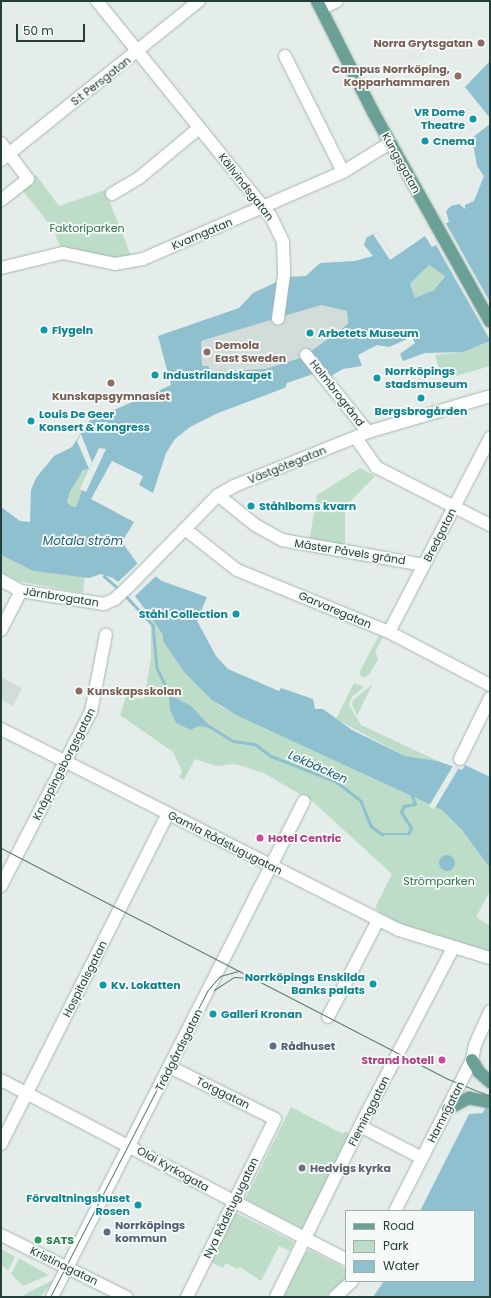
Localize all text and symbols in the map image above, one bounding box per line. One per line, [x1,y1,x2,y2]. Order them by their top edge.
scale bar [18,16,87,42]
text: 50 m [23,22,54,39]
place label: Norra Grytsgatan [374,36,473,50]
marker: Norra Grytsgatan [476,38,486,48]
street label: S:t Persgatan [69,54,133,108]
place label: Campus Norrköping, Kopparhammaren [332,63,450,89]
marker: Campus Norrköping, Kopparhammaren [453,71,463,81]
place label: VR Dome Theatre [414,106,465,132]
marker: VR Dome Theatre [468,114,478,124]
street label: Kungsgatan [379,130,423,196]
place label: Cnema [433,134,475,148]
marker: Cnema [420,136,430,146]
street label: Källvindsgatan [216,151,276,223]
street label: Kvarngatan [170,215,234,253]
park label: Faktoriparken [50,221,124,235]
place label: Flygeln [52,323,93,337]
marker: Flygeln [39,325,49,335]
place label: Arbetets Museum [318,326,419,340]
marker: Arbetets Museum [305,328,315,338]
place label: Demola East Sweden [215,339,286,365]
marker: Demola East Sweden [202,347,212,357]
street label: Holmbrogränd [307,357,367,429]
place label: Norrköpings stadsmuseum [385,365,468,391]
place label: Industrilandskapet [163,368,272,382]
marker: Industrilandskapet [150,370,160,380]
marker: Norrköpings stadsmuseum [372,373,382,383]
marker: Kunskapsgymnasiet [106,378,116,388]
place label: Kunskapsgymnasiet [52,389,170,403]
marker: Bergsbrogården [416,393,426,403]
place label: Bergsbrogården [375,404,467,418]
place label: Louis De Geer Konsert & Kongress [39,408,150,434]
marker: Louis De Geer Konsert & Kongress [26,416,36,426]
street label: Västgötegatan [246,443,328,487]
place label: Ståhlboms kvarn [259,499,356,513]
marker: Ståhlboms kvarn [246,501,256,511]
street label: Bredgatan [421,506,459,564]
water label: Motala ström [43,534,123,548]
street label: Mäster Påvels gränd [294,537,406,567]
street label: Järnbrogatan [22,585,100,609]
street label: Garvaregatan [297,589,373,631]
place label: Ståhl Collection [139,607,228,621]
marker: Ståhl Collection [231,609,241,619]
place label: Kunskapsskolan [87,684,182,698]
marker: Kunskapsskolan [74,686,84,696]
street label: Knäppingsborgsgatan [30,706,98,822]
water label: Lekbäcken [286,747,350,787]
street label: Gamla Rådstugugatan [166,808,284,878]
place label: Hotel Centric [268,831,342,845]
marker: Hotel Centric [255,833,265,843]
park label: Strömparken [403,874,475,888]
street label: Hospitalsgatan [60,939,110,1019]
place label: Norrköpings Enskilda Banks palats [245,971,365,997]
place label: Kv. Lokatten [111,978,181,992]
marker: Norrköpings Enskilda Banks palats [368,979,378,989]
marker: Kv. Lokatten [98,980,108,990]
street label: Trädgårdsgatan [153,1007,205,1093]
place label: Galleri Kronan [221,1007,302,1021]
marker: Galleri Kronan [208,1009,218,1019]
place label: Rådhuset [281,1039,335,1053]
marker: Rådhuset [268,1041,278,1051]
place label: Strand hotell [361,1053,434,1067]
marker: Strand hotell [437,1055,447,1065]
street label: Torggatan [194,1074,252,1112]
street label: Fleminggatan [346,1074,392,1148]
street label: Hamngatan [425,1079,467,1145]
street label: Olai Kyrkogata [135,1144,211,1194]
street label: Nya Rådstugugatan [201,1155,261,1261]
place label: Hedvigs kyrka [310,1161,391,1175]
marker: Hedvigs kyrka [297,1163,307,1173]
place label: Förvaltningshuset Rosen [26,1192,130,1218]
marker: Förvaltningshuset Rosen [133,1200,143,1210]
legend [345,1210,475,1282]
text: Road [383,1217,414,1234]
place label: Norrköpings kommun [115,1219,185,1245]
marker: Norrköpings kommun [102,1227,112,1237]
place label: SATS [46,1233,74,1247]
marker: SATS [33,1235,43,1245]
text: Park [383,1237,409,1254]
street label: Kristinagatan [28,1244,100,1288]
text: Water [383,1257,419,1274]

